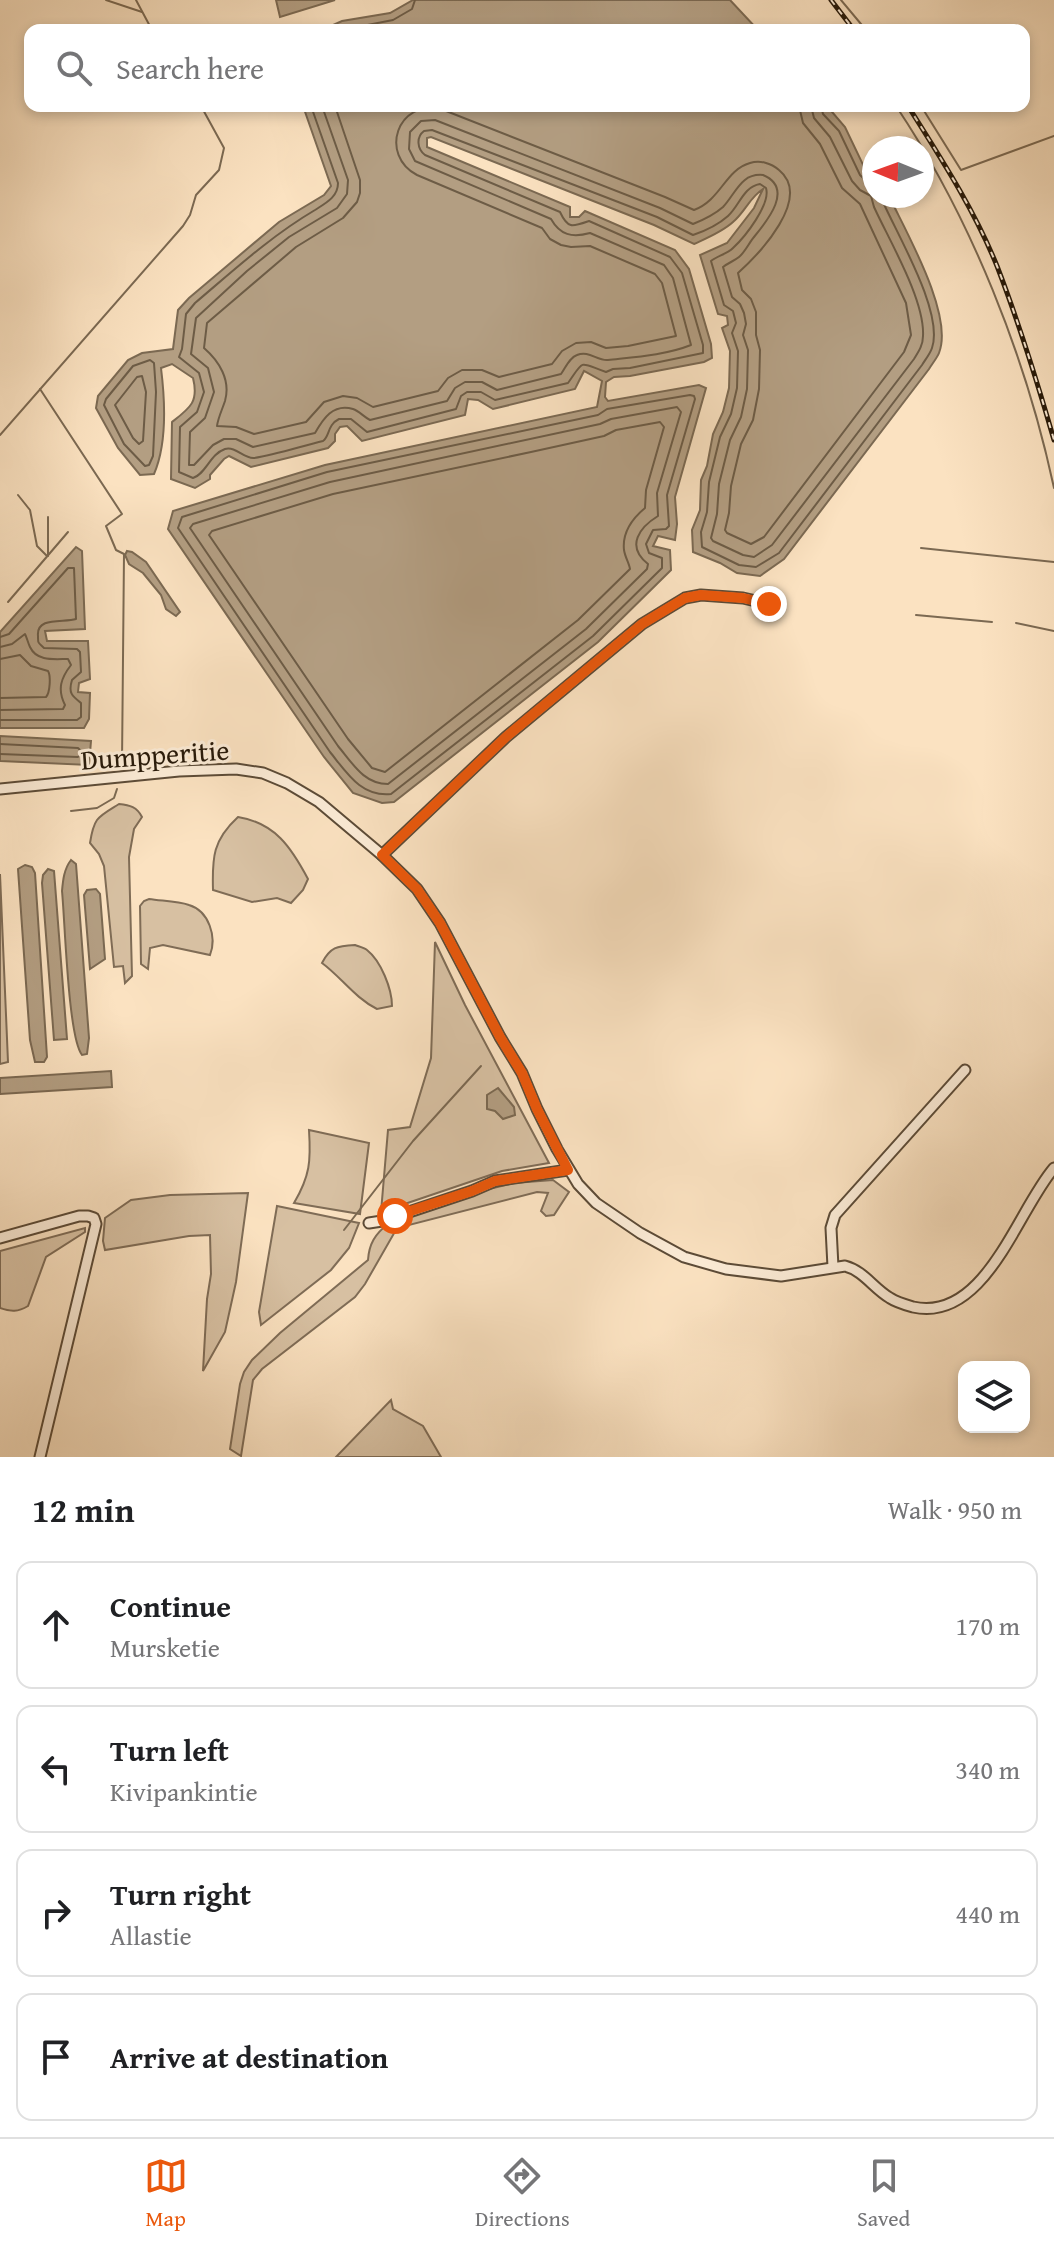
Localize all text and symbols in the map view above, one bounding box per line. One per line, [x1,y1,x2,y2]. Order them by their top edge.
search box [24,24,1030,112]
icon: search [52,46,96,90]
text: Search here [116,46,264,90]
north arrow [862,136,934,208]
route end [751,586,787,622]
street label: Dumpperitie [79,728,231,780]
route start [377,1198,413,1234]
map controls [958,1361,1030,1433]
button: layers [958,1361,1030,1433]
text: 12 min [32,1485,134,1534]
text: Walk · 950 m [888,1490,1022,1529]
text: Continue [110,1584,231,1628]
icon: ahead [34,1603,78,1647]
text: 170 m [955,1606,1020,1645]
text: Mursketie [110,1628,220,1667]
text: Turn left [110,1728,229,1772]
icon: left [34,1747,78,1791]
text: 340 m [955,1750,1020,1789]
text: Kivipankintie [110,1772,258,1811]
text: Turn right [110,1872,251,1916]
icon: right [34,1891,78,1935]
text: 440 m [955,1894,1020,1933]
text: Allastie [110,1916,192,1955]
icon: arrive [34,2035,78,2079]
text: Arrive at destination [110,2035,388,2079]
tab: Map [144,2154,188,2234]
tab: Directions [475,2154,570,2234]
tab: Saved [857,2154,910,2234]

